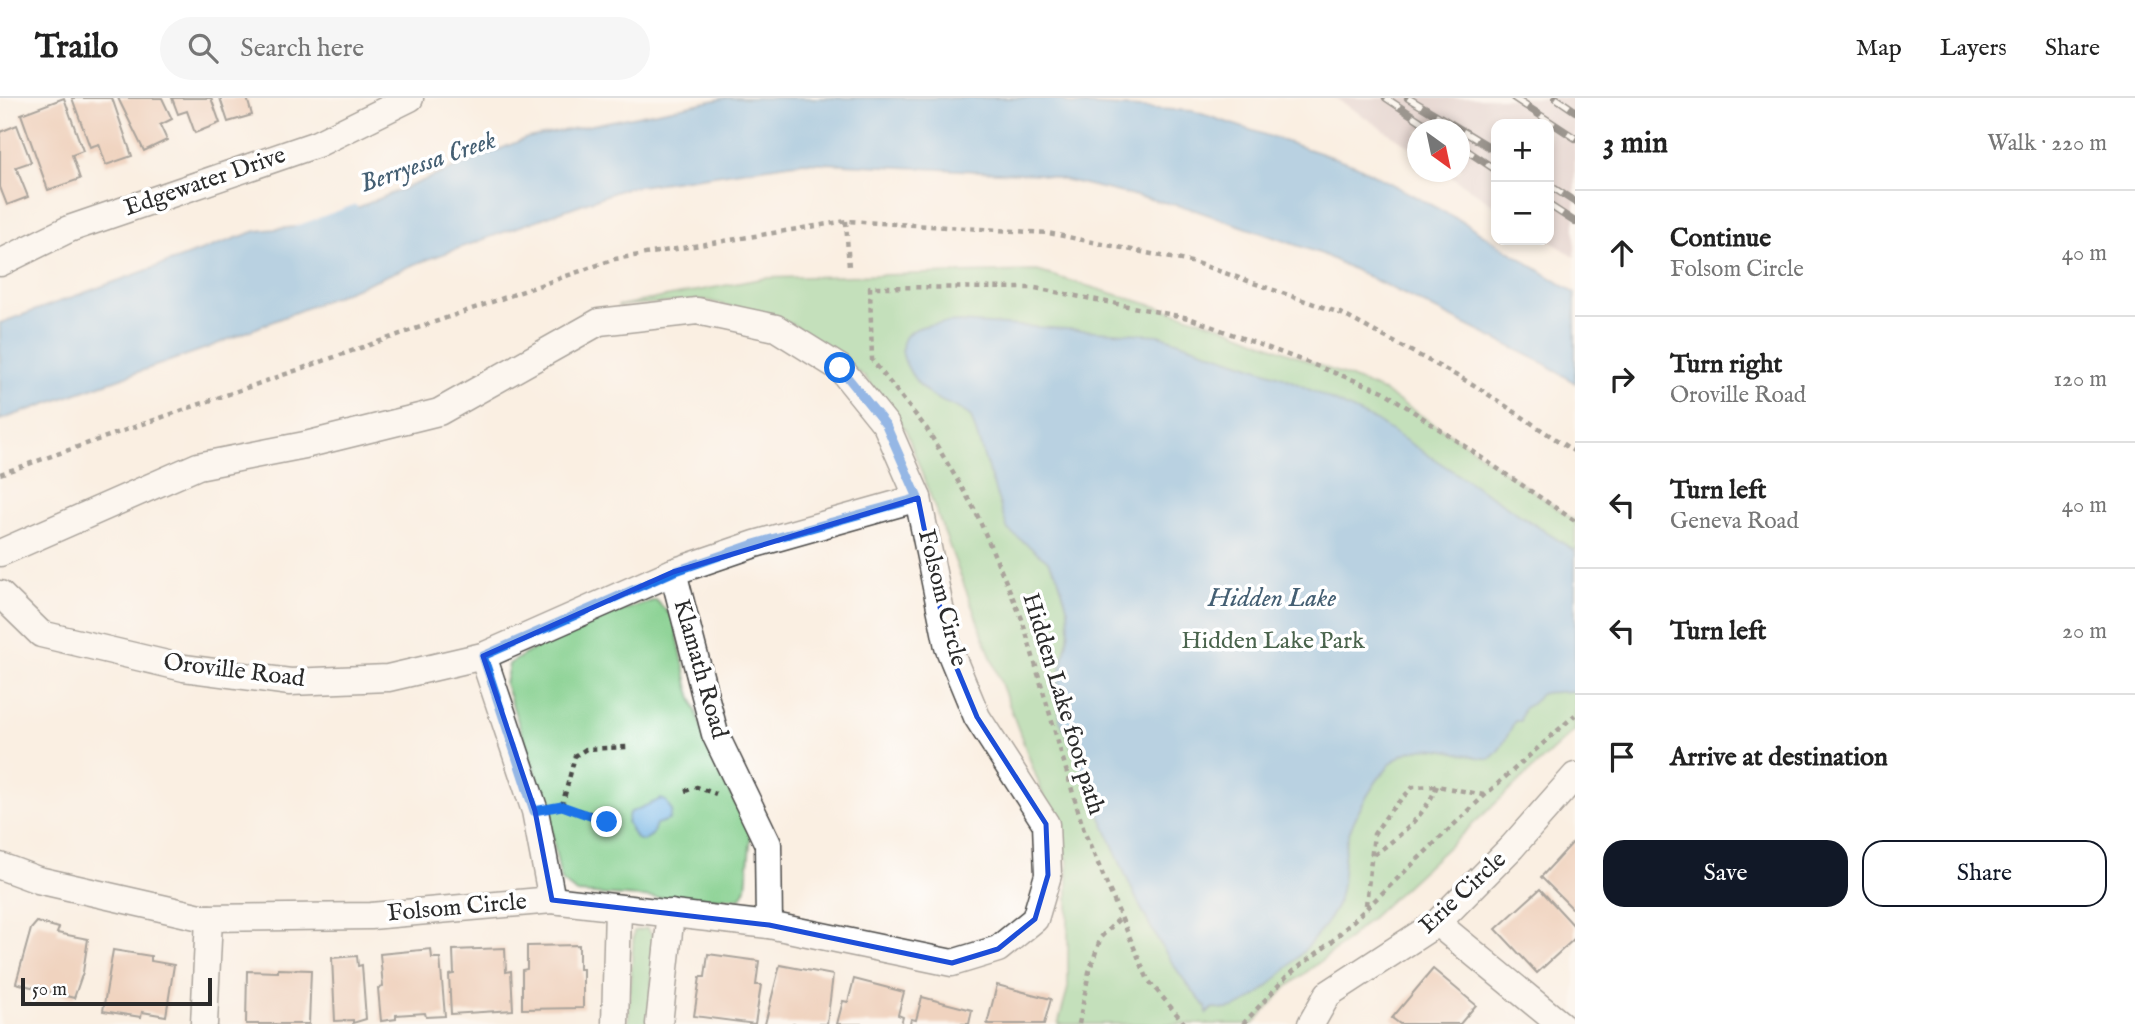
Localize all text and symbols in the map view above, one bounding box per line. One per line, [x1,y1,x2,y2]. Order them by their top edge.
search box [160,17,650,80]
text: Trailo [35,27,118,69]
icon: search [184,29,222,67]
text: Search here [240,32,364,65]
text: Map [1856,33,1902,64]
text: Layers [1940,33,2007,64]
text: Share [2045,33,2100,64]
north arrow [1407,119,1470,182]
map controls [1491,119,1554,245]
button: + [1491,119,1554,182]
water label: Berryessa Creek [356,123,501,201]
text: 3 min [1603,125,1668,163]
text: Walk · 220 m [1987,129,2107,158]
street label: Edgewater Drive [120,140,290,224]
button: − [1491,182,1554,245]
text: Continue [1670,222,1771,255]
icon: ahead [1603,234,1641,272]
text: 40 m [2062,239,2107,268]
text: Folsom Circle [1670,255,1804,284]
text: Turn right [1670,348,1783,381]
route start [824,352,855,383]
icon: right [1603,360,1641,398]
text: 120 m [2054,365,2107,394]
text: Oroville Road [1670,381,1806,410]
text: Turn left [1670,474,1767,507]
icon: left [1603,486,1641,524]
text: 40 m [2062,491,2107,520]
text: Geneva Road [1670,507,1799,536]
street label: Folsom Circle [910,526,974,670]
water label: Hidden Lake [1207,582,1336,615]
street label: Hidden Lake foot path [1015,589,1112,819]
street label: Klamath Road [665,596,735,743]
icon: left [1603,612,1641,650]
text: Turn left [1670,615,1767,648]
text: 20 m [2062,617,2107,646]
park label: Hidden Lake Park [1181,626,1365,657]
street label: Oroville Road [162,647,307,695]
icon: arrive [1603,738,1641,776]
text: Arrive at destination [1670,741,1888,774]
route end [591,806,622,837]
button: Save [1603,840,1848,907]
button: Share [1862,840,2107,907]
street label: Erie Circle [1413,845,1513,941]
street label: Folsom Circle [386,886,528,930]
scale bar [21,975,212,1007]
text: 50 m [32,978,67,1002]

